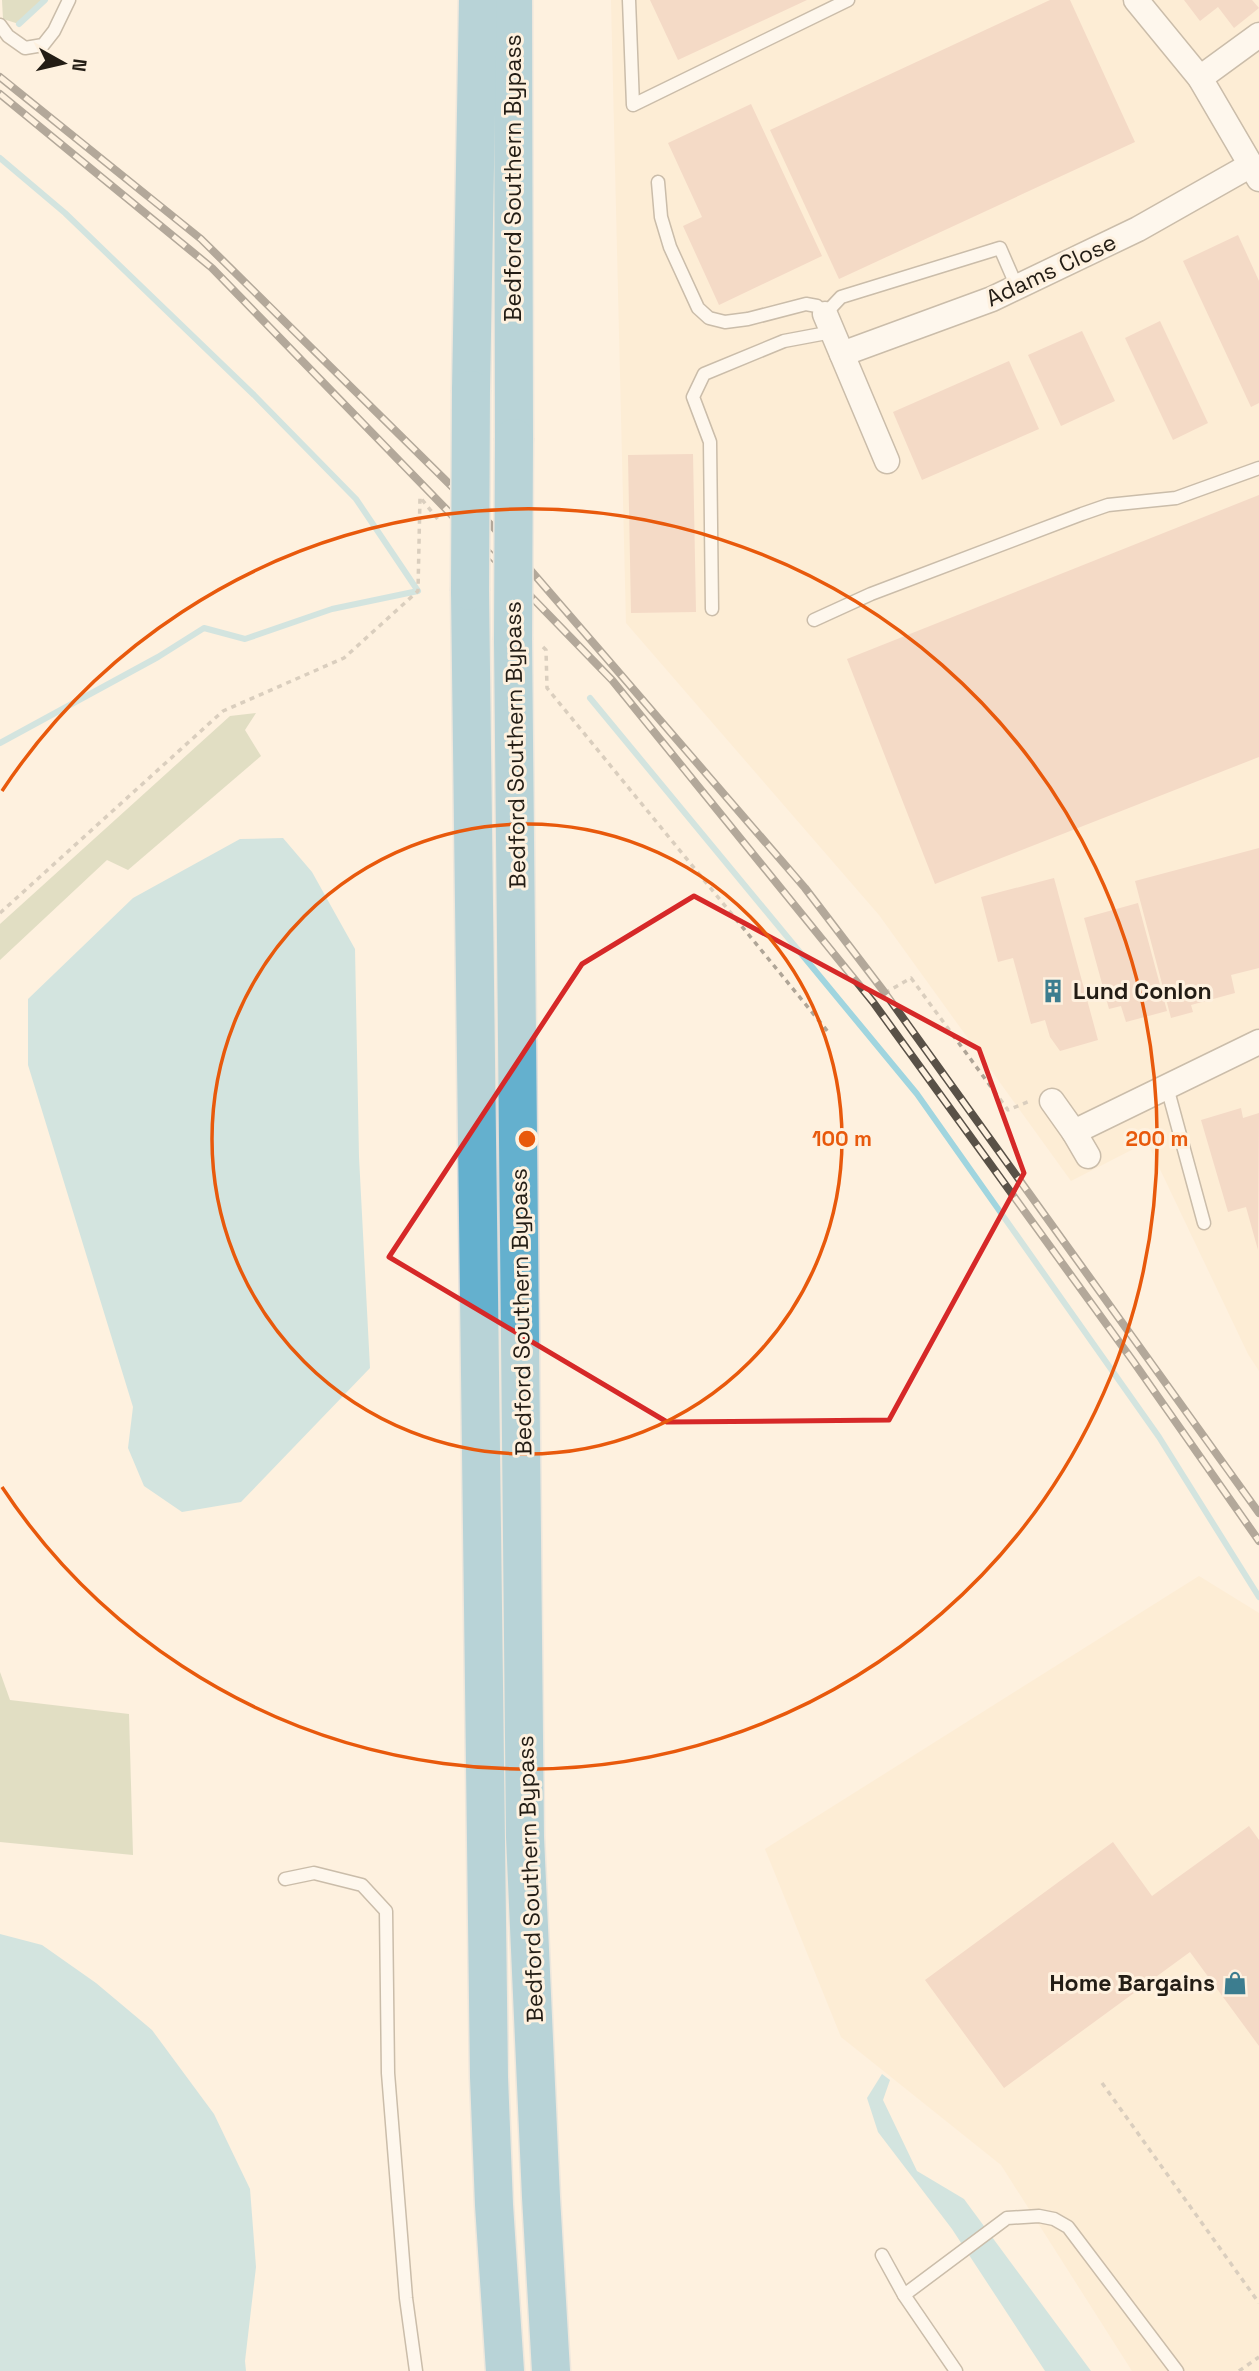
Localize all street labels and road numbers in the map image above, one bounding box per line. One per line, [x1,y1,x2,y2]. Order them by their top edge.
street label: Bedford Southern Bypass [498,34,528,322]
street label: Adams Close [981,227,1121,313]
street label: Bedford Southern Bypass [497,601,533,889]
street label: Bedford Southern Bypass [503,1168,539,1456]
street label: Bedford Southern Bypass [510,1735,550,2023]

